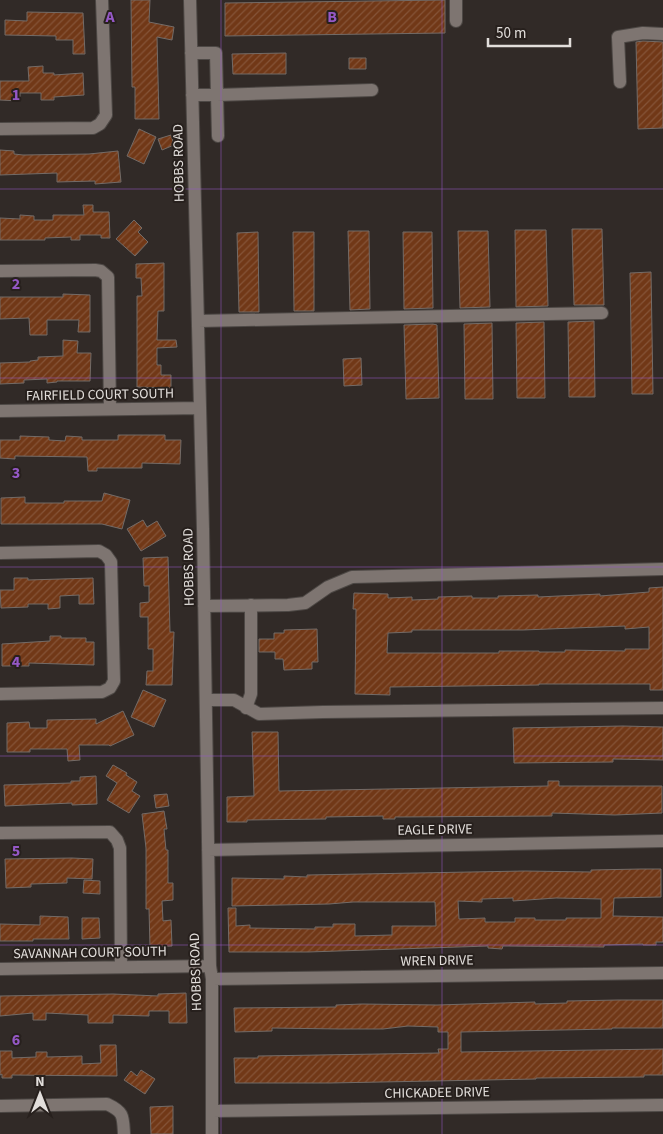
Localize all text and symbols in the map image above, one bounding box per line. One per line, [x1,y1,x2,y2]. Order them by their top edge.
text: A [104,6,115,28]
text: B [327,6,337,28]
scale bar [488,15,570,47]
text: 50 m [496,23,526,44]
text: 1 [12,84,20,106]
street label: HOBBS ROAD [168,124,190,202]
text: 2 [12,273,20,295]
street label: FAIRFIELD COURT SOUTH [26,384,174,406]
text: 3 [12,462,20,484]
street label: HOBBS ROAD [178,528,200,606]
text: 4 [12,651,21,673]
street label: EAGLE DRIVE [397,819,473,841]
text: 5 [12,840,20,862]
street label: HOBBS ROAD [185,933,207,1011]
street label: SAVANNAH COURT SOUTH [13,942,167,964]
street label: WREN DRIVE [400,950,474,972]
text: 6 [12,1029,20,1051]
north arrow [15,1069,65,1119]
text: N [35,1072,45,1092]
street label: CHICKADEE DRIVE [384,1082,490,1104]

